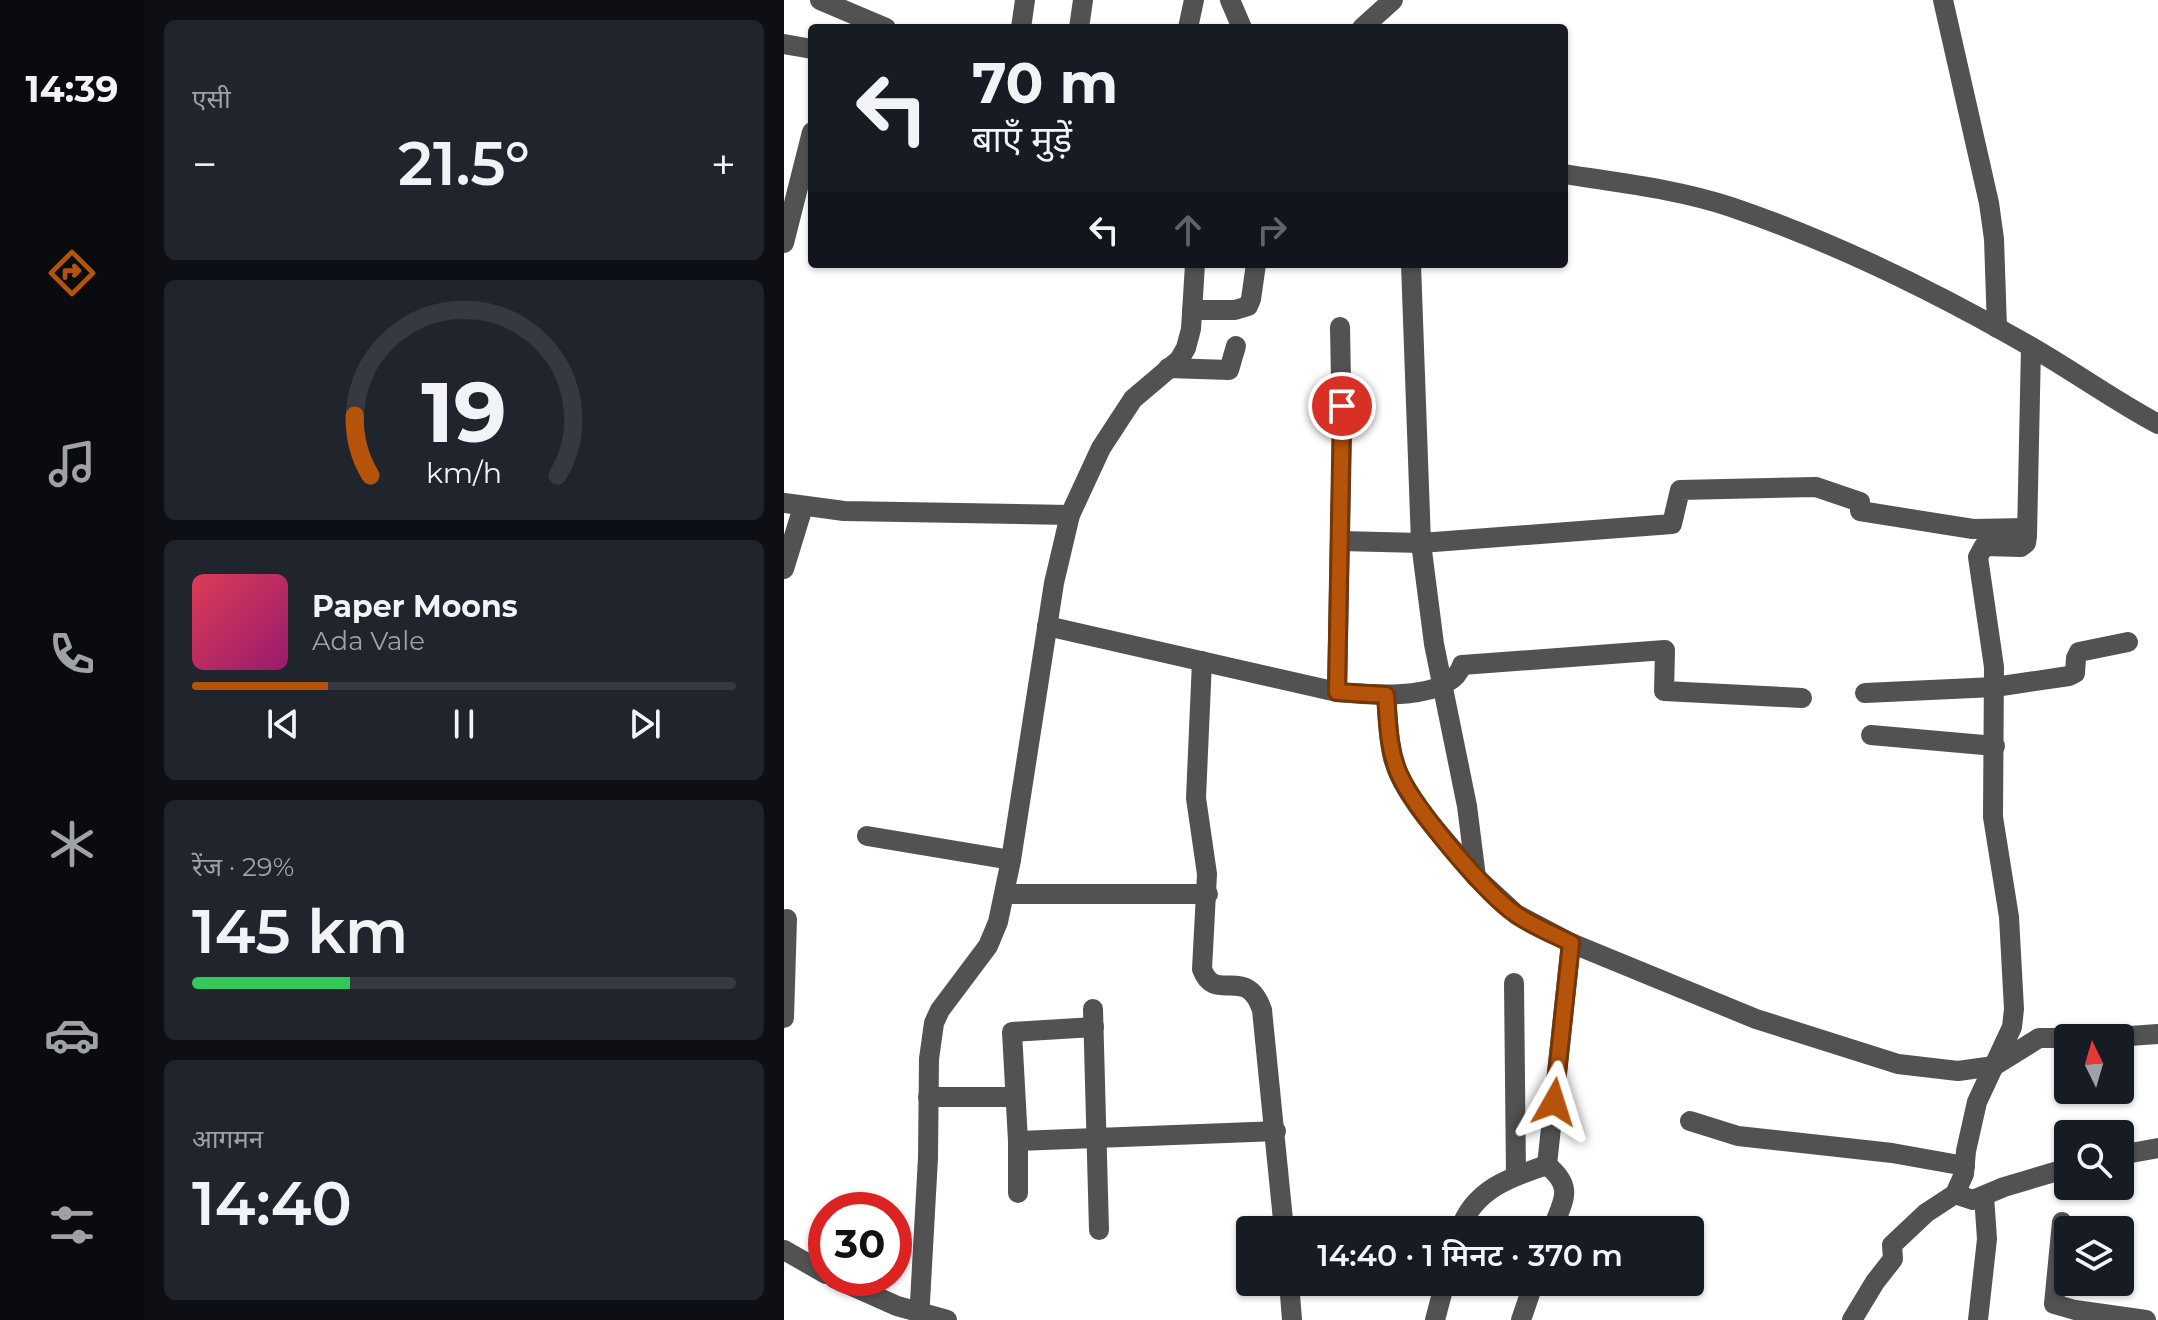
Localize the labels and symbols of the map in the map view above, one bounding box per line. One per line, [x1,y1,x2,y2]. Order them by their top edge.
pin [1308,372,1376,440]
north arrow [2054,1024,2134,1104]
position arrow [1512,1060,1596,1144]
speed limit sign: 30 [808,1192,912,1296]

